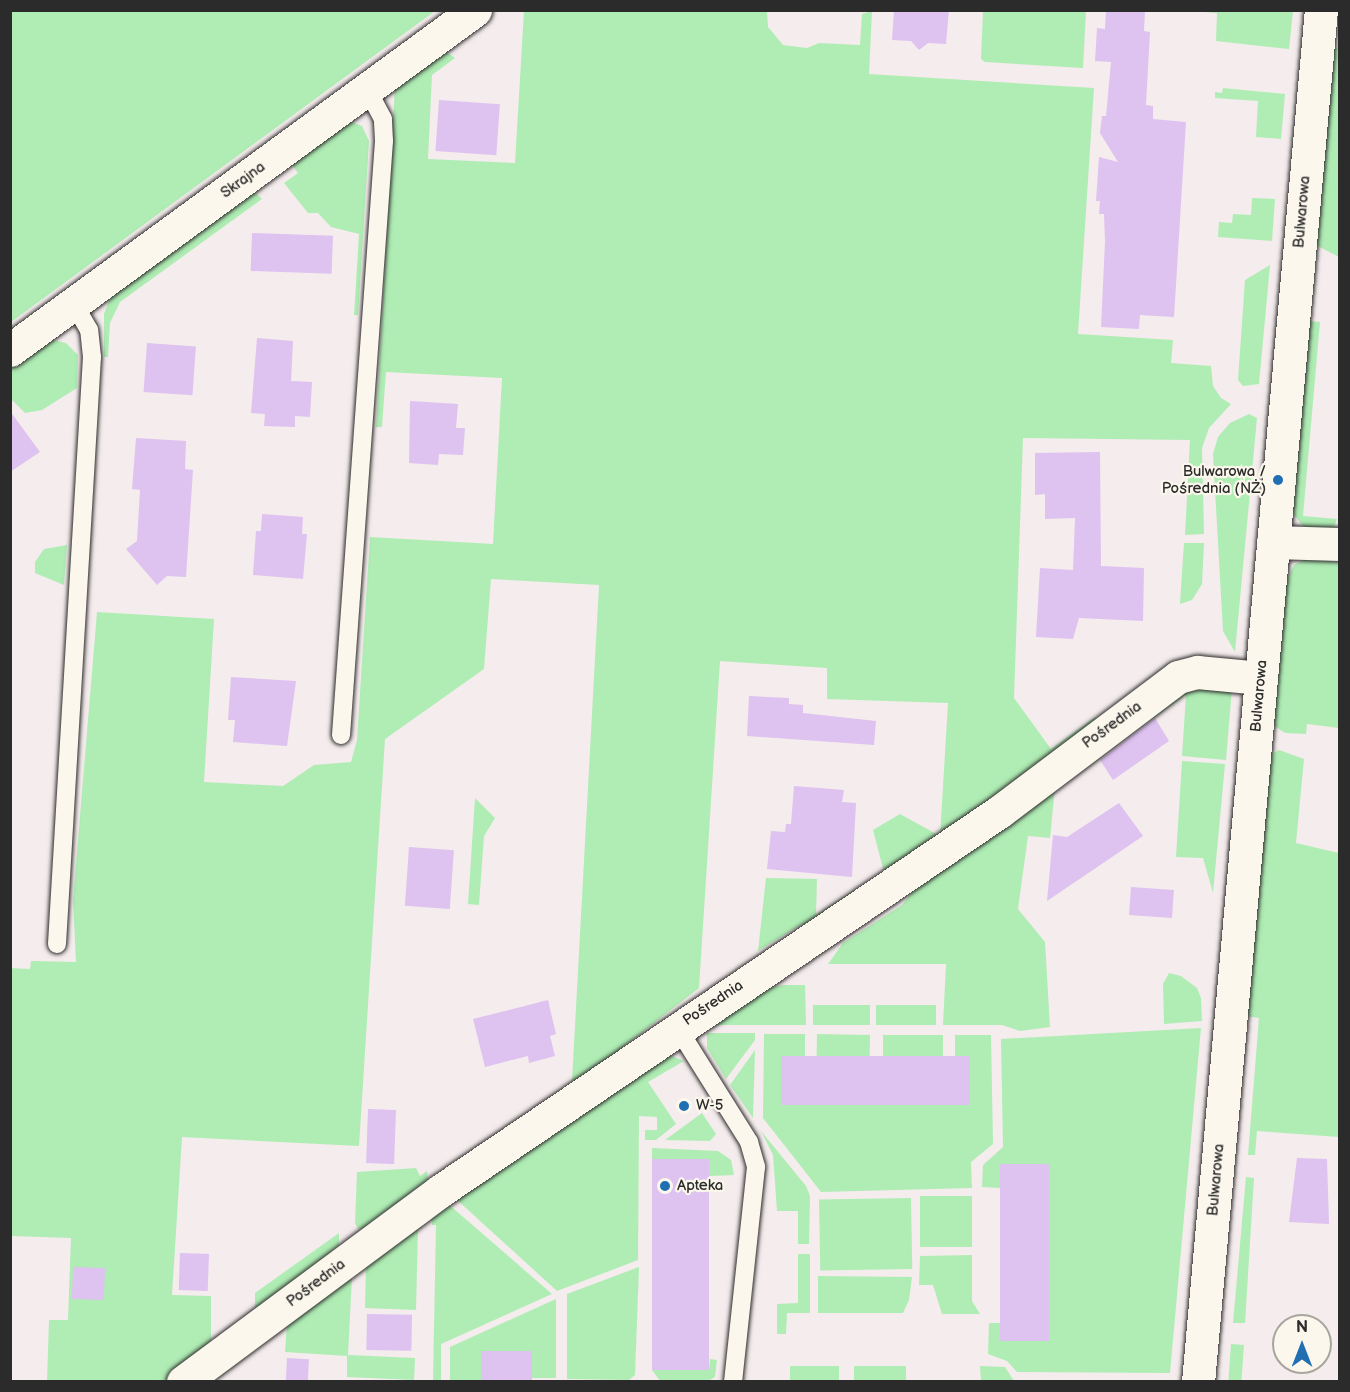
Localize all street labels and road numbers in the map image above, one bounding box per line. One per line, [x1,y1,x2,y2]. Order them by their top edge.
street label: Skrajna [217,158,269,202]
street label: Bulwarowa [1290,175,1314,249]
street label: Bulwarowa [1247,659,1271,733]
street label: Pośrednia [1079,698,1145,752]
street label: Pośrednia [679,976,747,1030]
street label: Bulwarowa [1204,1143,1228,1217]
street label: Pośrednia [283,1255,349,1311]

